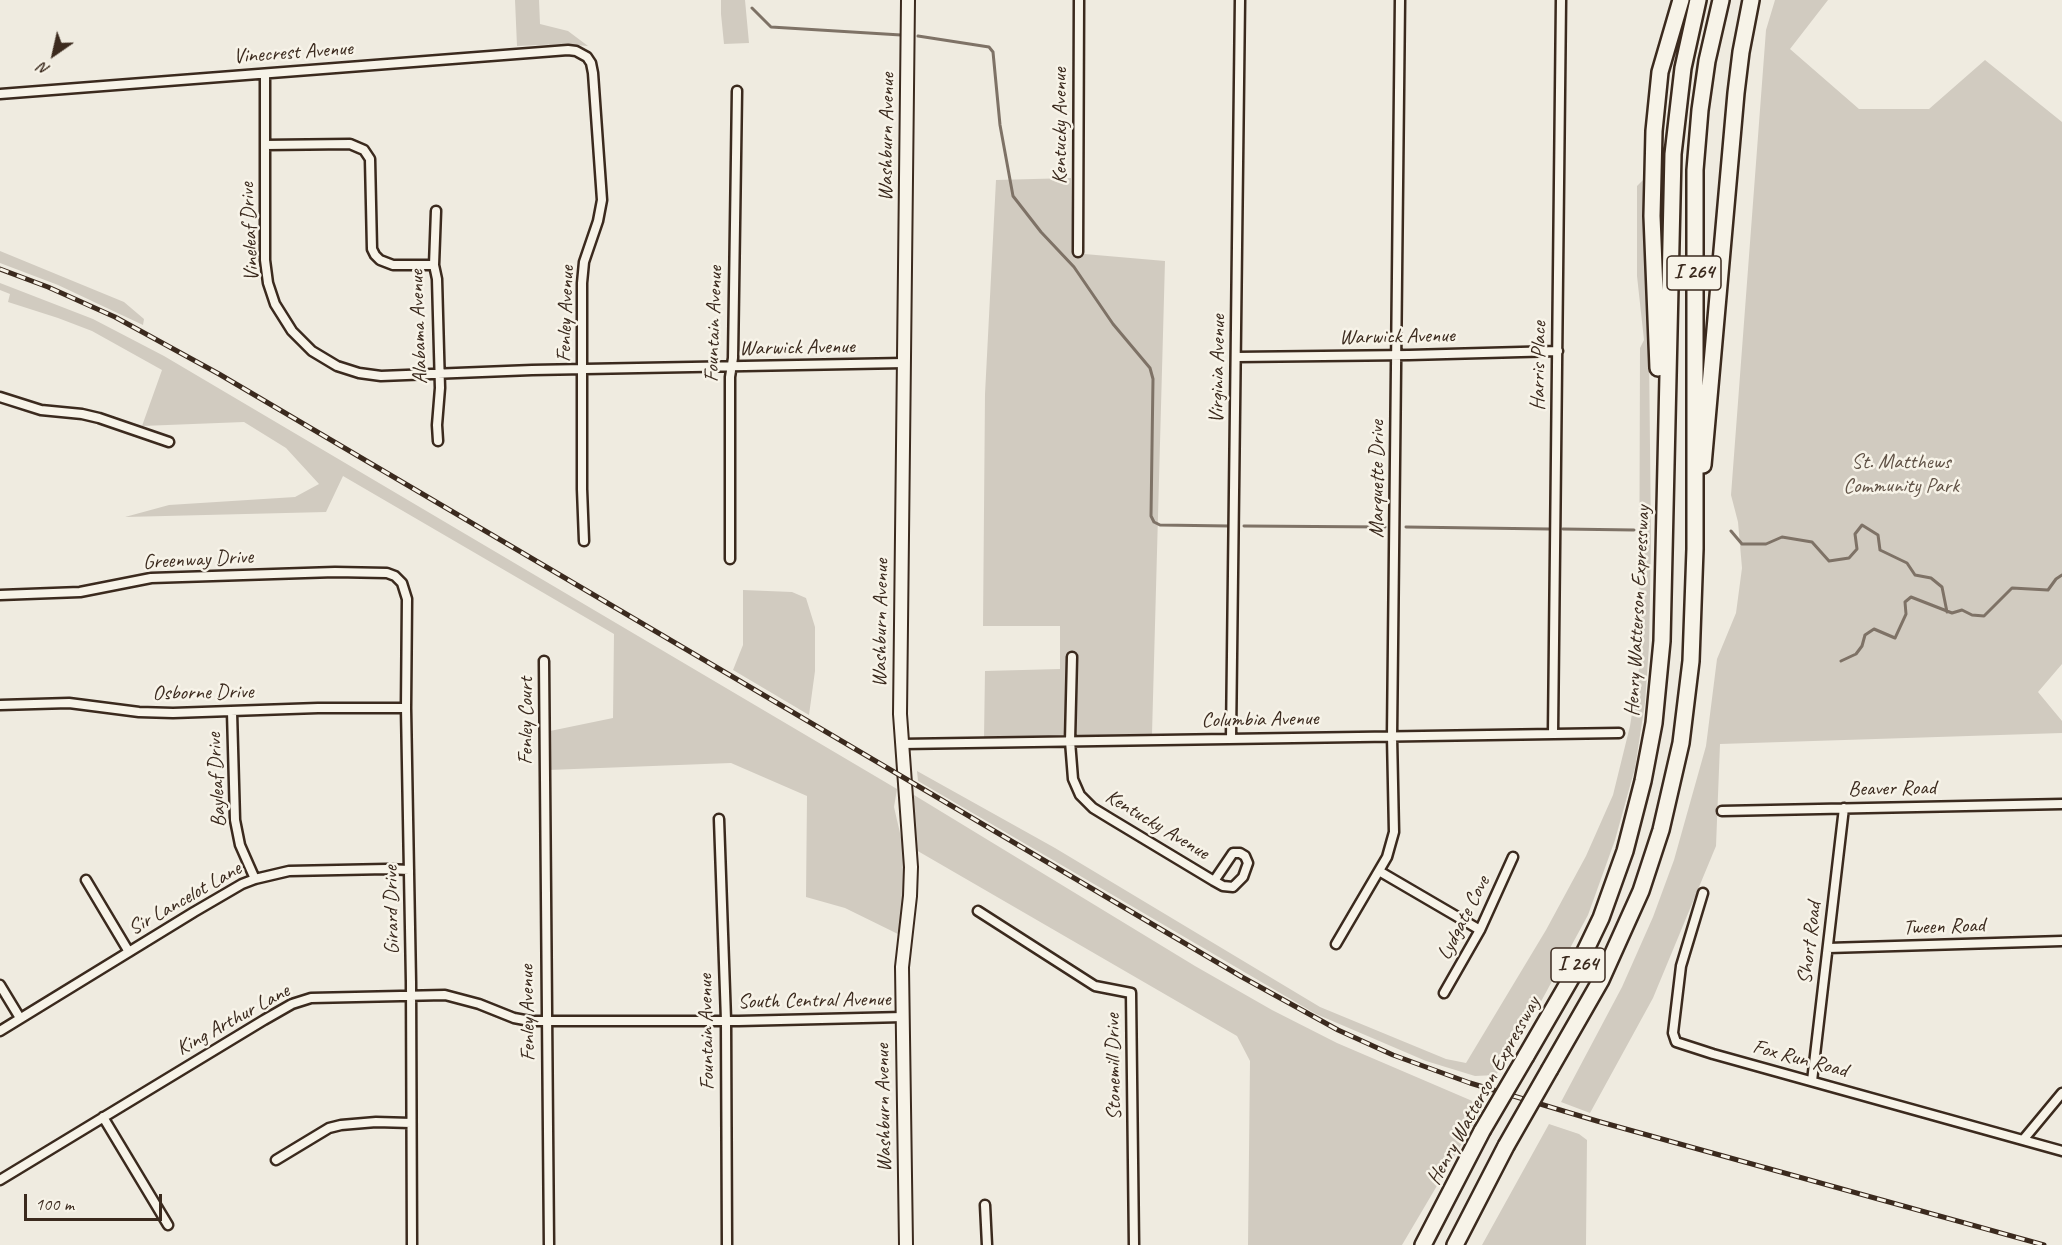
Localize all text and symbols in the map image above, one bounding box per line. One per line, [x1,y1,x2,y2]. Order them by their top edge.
north arrow [24,24,84,84]
street label: Vinecrest Avenue [232,36,354,70]
text: N [34,58,54,80]
street label: Kentucky Avenue [1047,68,1073,184]
street label: Washburn Avenue [873,73,901,201]
street label: Vineleaf Drive [235,182,265,282]
road number: I 264 [1667,256,1721,290]
street label: Fenley Avenue [552,265,580,363]
street label: Fountain Avenue [699,266,729,382]
street label: Alabama Avenue [404,269,434,385]
street label: Virginia Avenue [1204,314,1232,424]
street label: Harris Place [1526,321,1552,411]
street label: Warwick Avenue [1339,323,1455,351]
street label: Warwick Avenue [739,334,855,362]
street label: Marquette Drive [1364,420,1390,538]
park label: St. Matthews Community Park [1843,449,1959,499]
street label: Henry Watterson Expressway [1620,505,1656,717]
street label: Greenway Drive [142,545,254,575]
street label: Washburn Avenue [867,559,895,687]
street label: Fenley Court [513,677,539,765]
street label: Osborne Drive [152,680,254,706]
street label: Columbia Avenue [1201,706,1319,734]
street label: Bayleaf Drive [202,732,232,828]
street label: Beaver Road [1848,776,1936,802]
street label: Kentucky Avenue [1101,784,1213,866]
street label: Sir Lancelot Lane [124,856,246,942]
street label: Girard Drive [379,865,405,955]
street label: Lydgate Cove [1432,872,1496,964]
street label: Short Road [1792,901,1828,985]
street label: Tween Road [1903,913,1985,941]
road number: I 264 [1551,948,1605,982]
street label: Fenley Avenue [515,965,541,1061]
street label: Fountain Avenue [693,974,721,1090]
street label: King Arthur Lane [172,978,294,1062]
street label: South Central Avenue [737,987,891,1015]
street label: Henry Watterson Expressway [1422,993,1546,1189]
street label: Stonemill Drive [1100,1013,1128,1121]
street label: Fox Run Road [1750,1034,1850,1084]
street label: Washburn Avenue [870,1044,898,1172]
scale bar [27,1182,165,1220]
text: 100 m [35,1193,74,1215]

